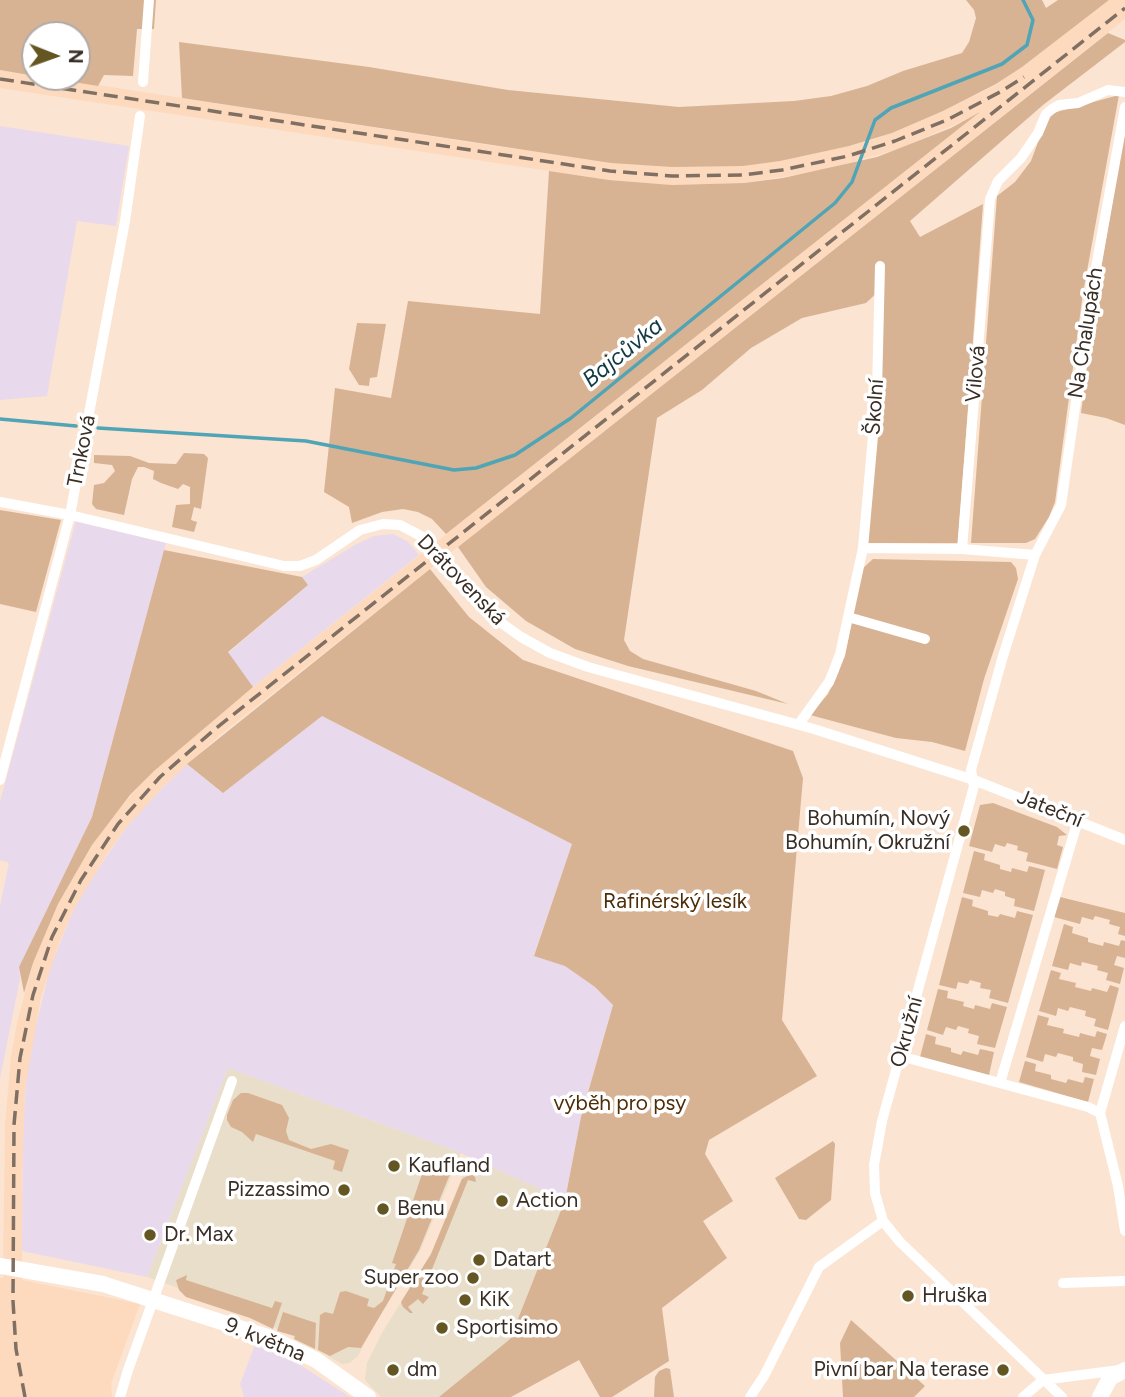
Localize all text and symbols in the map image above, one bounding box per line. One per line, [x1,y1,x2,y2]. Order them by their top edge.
north arrow [21,21,91,91]
text: N [64,49,87,64]
street label: Na Chalupách [1063,266,1109,400]
water label: Bajcůvka [577,312,669,394]
street label: Vilová [961,344,991,404]
street label: Školní [860,378,890,436]
street label: Trnková [63,413,101,489]
street label: Drátovenská [412,529,510,631]
street label: Jateční [1013,784,1087,834]
place label: Bohumín, Nový Bohumín, Okružní [785,806,950,856]
marker: Bohumín, Nový Bohumín, Okružní [956,823,972,839]
park label: Rafinérský lesík [603,889,747,915]
street label: Okružní [885,994,929,1070]
park label: výběh pro psy [554,1091,686,1117]
place label: Kaufland [408,1153,490,1179]
marker: Kaufland [386,1158,402,1174]
place label: Pizzassimo [227,1177,330,1203]
marker: Pizzassimo [336,1182,352,1198]
place label: Action [516,1188,578,1214]
marker: Action [494,1193,510,1209]
place label: Benu [397,1196,445,1222]
marker: Benu [375,1201,391,1217]
place label: Dr. Max [164,1222,234,1248]
marker: Dr. Max [142,1227,158,1243]
place label: Datart [493,1247,552,1273]
marker: Datart [471,1252,487,1268]
place label: Super zoo [364,1265,459,1291]
marker: Super zoo [465,1270,481,1286]
place label: Hruška [922,1283,987,1309]
place label: KiK [479,1287,509,1313]
marker: Hruška [900,1288,916,1304]
marker: KiK [457,1292,473,1308]
street label: 9. května [221,1313,309,1367]
place label: Sportisimo [456,1315,558,1341]
marker: Sportisimo [434,1320,450,1336]
place label: dm [407,1357,437,1383]
place label: Pivní bar Na terase [813,1357,989,1383]
marker: dm [385,1362,401,1378]
marker: Pivní bar Na terase [995,1362,1011,1378]

